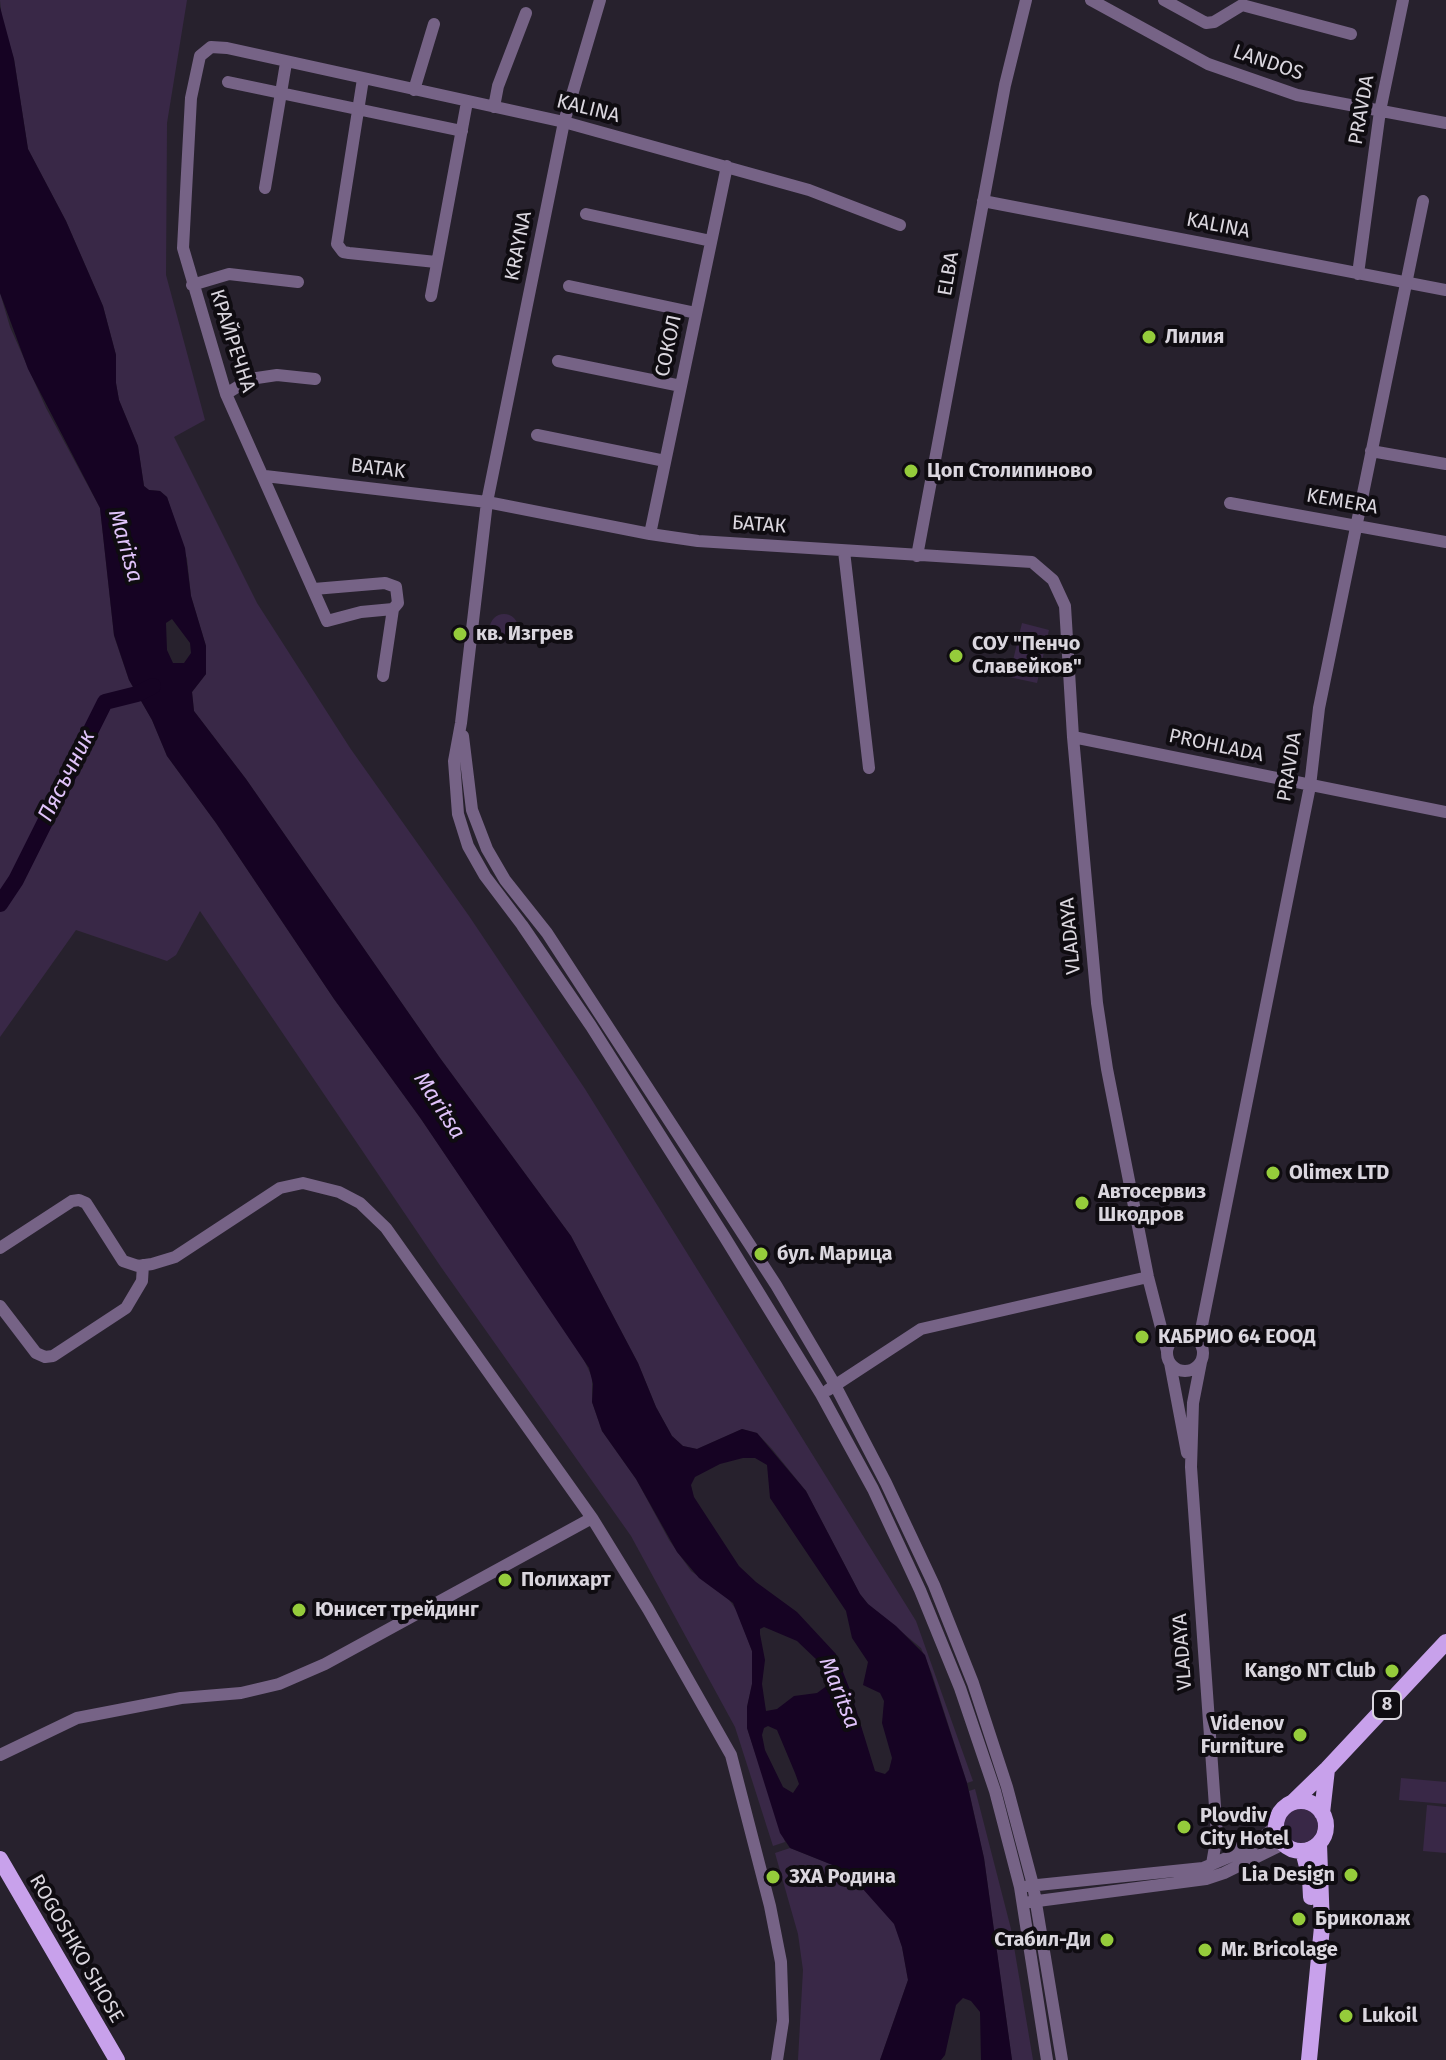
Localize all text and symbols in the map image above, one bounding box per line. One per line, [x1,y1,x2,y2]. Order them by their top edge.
street label: LANDOS [1230,40,1306,86]
street label: PRAVDA [1344,73,1380,147]
street label: KALINA [554,90,622,128]
street label: KALINA [1184,208,1252,244]
street label: KRAYNA [500,209,538,283]
street label: ELBA [933,250,965,298]
street label: КРАЙРЕЧНА [204,286,260,396]
street label: СОКОЛ [651,313,687,379]
place label: Лилия [1165,325,1224,349]
marker: Лилия [1140,328,1158,346]
street label: BATAK [349,454,407,484]
place label: Цоп Столипиново [927,459,1093,483]
marker: Цоп Столипиново [902,462,920,480]
street label: KEMERA [1304,484,1380,520]
water label: Maritsa [102,507,148,585]
street label: БАТАК [731,511,787,539]
place label: кв. Изгрев [476,622,574,646]
marker: кв. Изгрев [451,625,469,643]
place label: СОУ "Пенчо Славейков" [972,632,1082,679]
marker: СОУ "Пенчо Славейков" [947,647,965,665]
street label: PROHLADA [1166,724,1266,768]
water label: Пясъчник [33,726,101,826]
street label: PRAVDA [1273,730,1307,804]
street label: VLADAYA [1056,897,1086,975]
water label: Maritsa [408,1068,470,1144]
place label: Olimex LTD [1289,1161,1389,1185]
marker: Olimex LTD [1264,1164,1282,1182]
place label: Автосервиз Шкодров [1098,1180,1206,1227]
marker: Автосервиз Шкодров [1073,1194,1091,1212]
place label: бул. Марица [777,1242,893,1266]
marker: бул. Марица [752,1245,770,1263]
place label: КАБРИО 64 ЕООД [1158,1325,1316,1349]
marker: КАБРИО 64 ЕООД [1133,1328,1151,1346]
place label: Полихарт [521,1568,611,1592]
marker: Полихарт [496,1571,514,1589]
place label: Юнисет трейдинг [315,1598,479,1622]
marker: Юнисет трейдинг [290,1601,308,1619]
street label: VLADAYA [1168,1613,1198,1691]
water label: Maritsa [813,1654,865,1732]
place label: Kango NT Club [1245,1659,1376,1683]
marker: Kango NT Club [1383,1662,1401,1680]
road number: 8 [1373,1691,1401,1719]
place label: Videnov Furniture [1201,1712,1284,1759]
marker: Videnov Furniture [1291,1726,1309,1744]
place label: Plovdiv City Hotel [1200,1804,1289,1851]
marker: Plovdiv City Hotel [1175,1818,1193,1836]
place label: Lia Design [1241,1863,1335,1887]
place label: ЗХА Родина [789,1865,896,1889]
marker: Lia Design [1342,1866,1360,1884]
marker: ЗХА Родина [764,1868,782,1886]
street label: ROGOSHKO SHOSE [24,1871,128,2027]
place label: Бриколаж [1315,1907,1410,1931]
marker: Бриколаж [1290,1910,1308,1928]
place label: Стабил-Ди [994,1928,1091,1952]
marker: Стабил-Ди [1098,1931,1116,1949]
place label: Mr. Bricolage [1221,1938,1338,1962]
marker: Mr. Bricolage [1196,1941,1214,1959]
place label: Lukoil [1362,2004,1417,2028]
marker: Lukoil [1337,2007,1355,2025]

